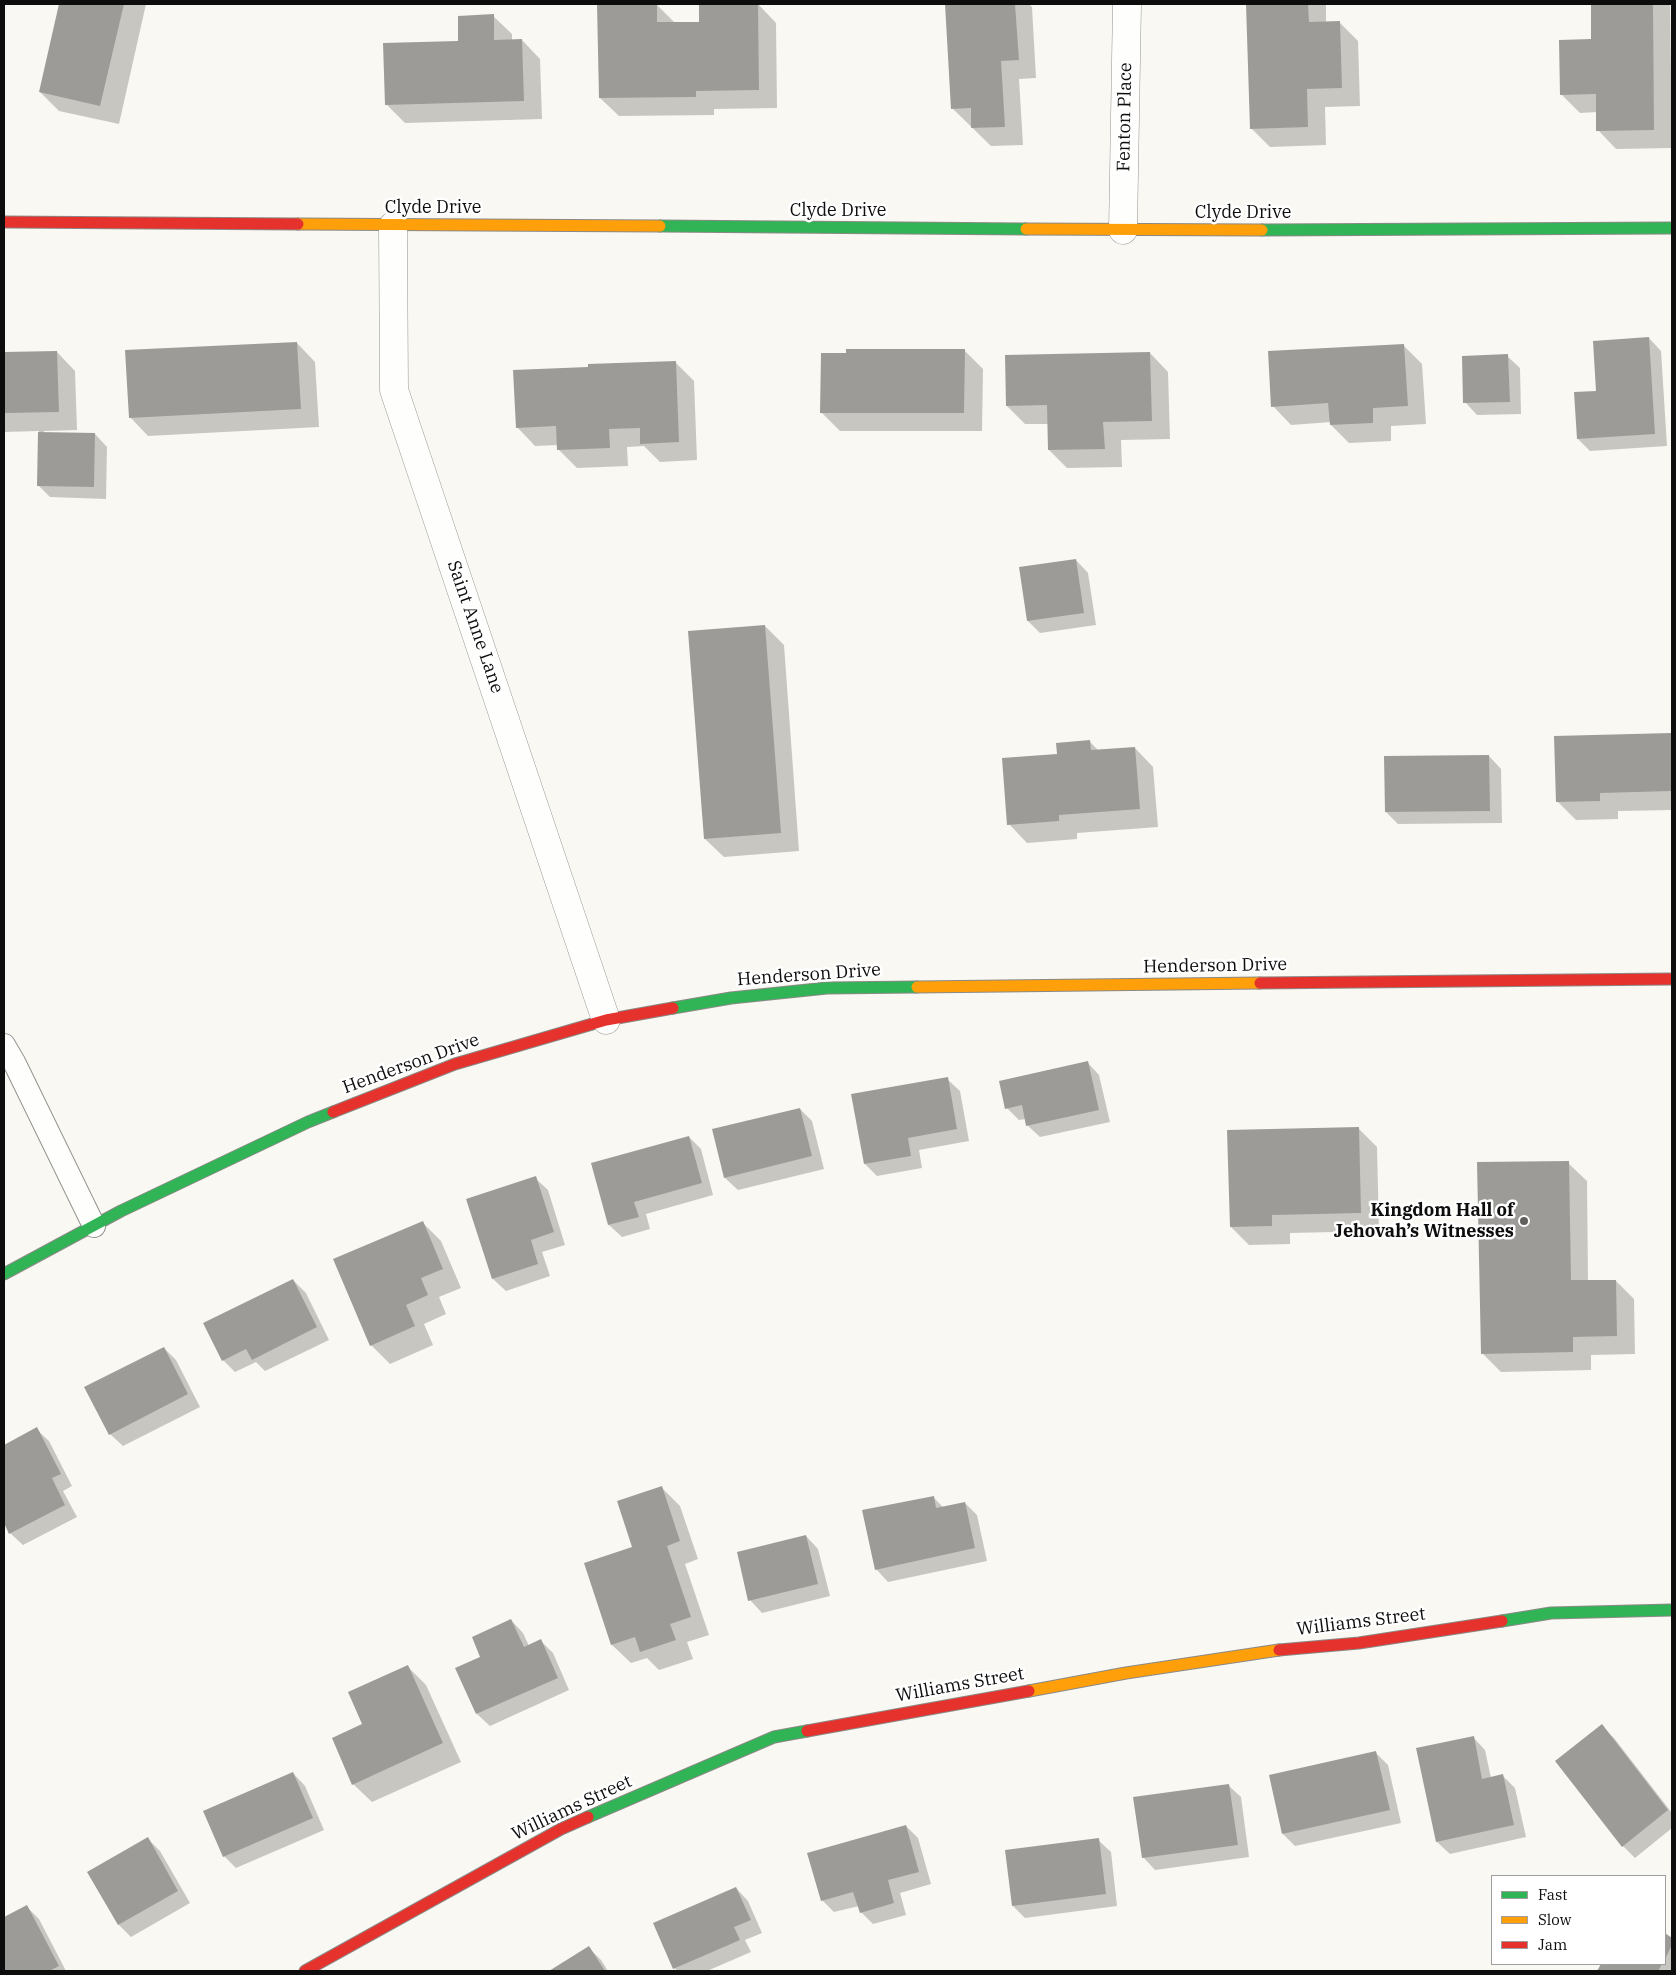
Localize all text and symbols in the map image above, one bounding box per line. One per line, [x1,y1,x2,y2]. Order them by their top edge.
street label: Fenton Place [1113,62,1137,172]
street label: Clyde Drive [385,197,481,219]
street label: Clyde Drive [790,200,886,222]
street label: Clyde Drive [1195,202,1291,224]
street label: Saint Anne Lane [442,558,508,696]
street label: Henderson Drive [1143,954,1287,978]
street label: Henderson Drive [736,959,882,991]
street label: Henderson Drive [340,1029,482,1099]
place label: Kingdom Hall of Jehovah’s Witnesses [1334,1200,1514,1242]
marker: Kingdom Hall of Jehovah’s Witnesses [1518,1215,1530,1227]
street label: Williams Street [1295,1603,1427,1641]
street label: Williams Street [894,1663,1026,1707]
street label: Williams Street [509,1771,635,1845]
legend [1491,1875,1666,1965]
text: Fast [1538,1885,1568,1904]
text: Slow [1538,1910,1571,1929]
text: Jam [1538,1935,1567,1954]

